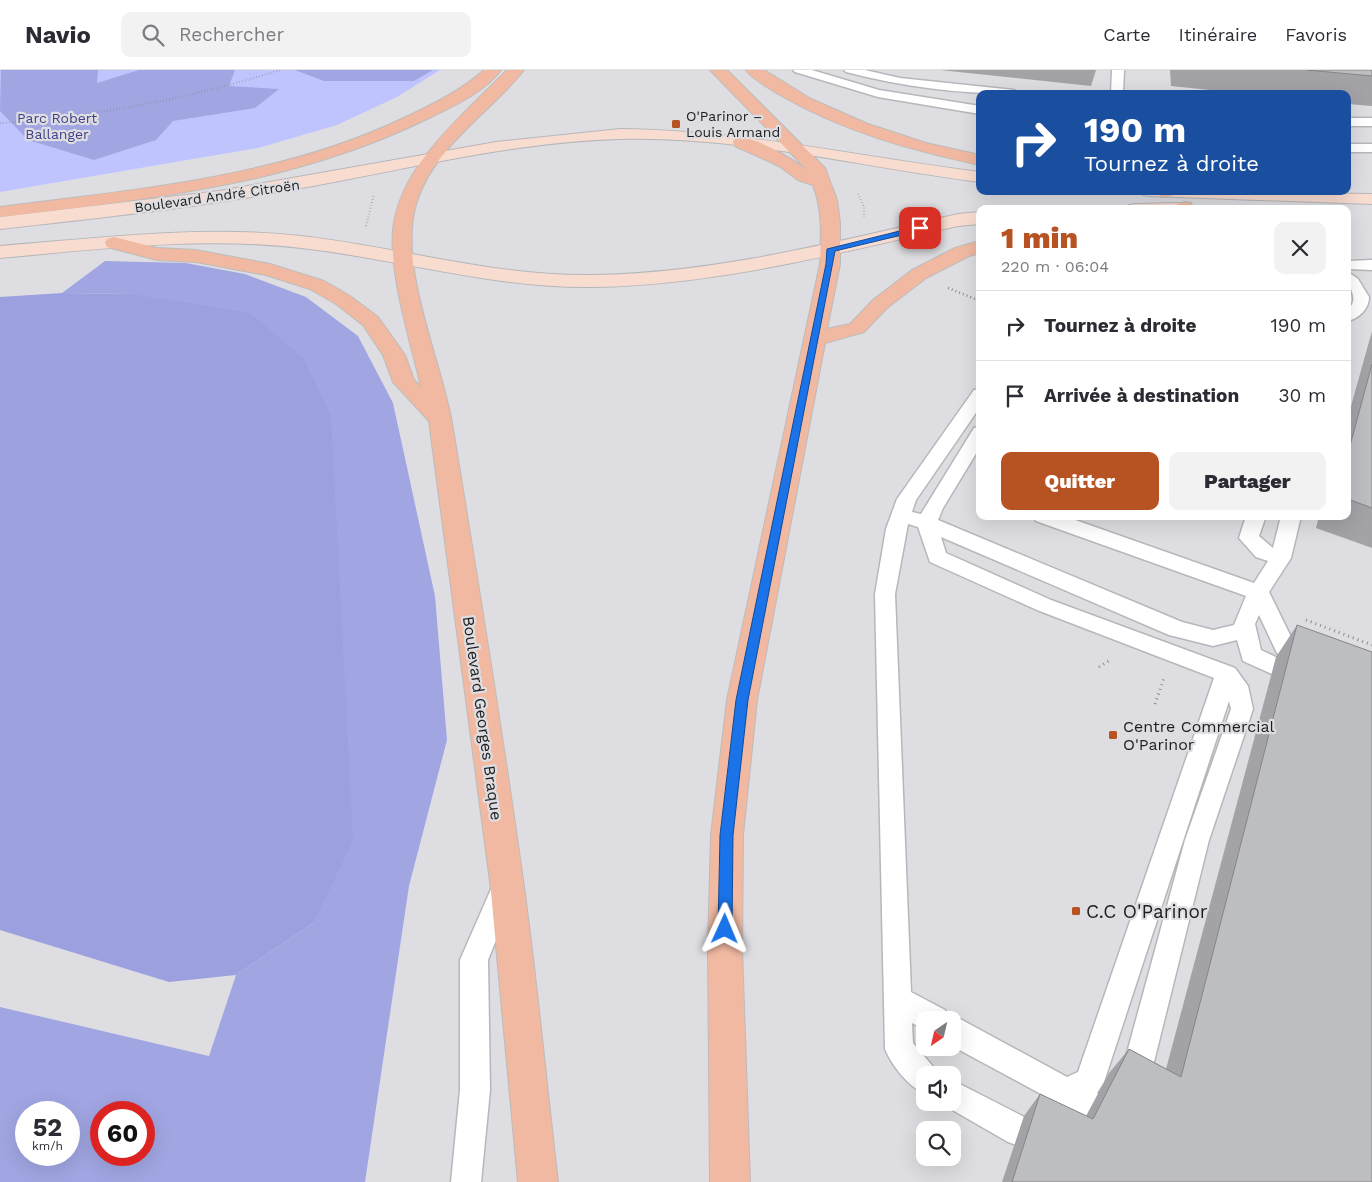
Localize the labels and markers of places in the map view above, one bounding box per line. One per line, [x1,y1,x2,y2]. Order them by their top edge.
place label: O'Parinor – Louis Armand [686,108,780,140]
marker: O'Parinor – Louis Armand [670,118,682,130]
pin [899,207,941,249]
place label: Centre Commercial O'Parinor [1123,717,1275,754]
marker: Centre Commercial O'Parinor [1107,729,1119,741]
place label: C.C O'Parinor [1086,900,1208,923]
marker: C.C O'Parinor [1070,905,1082,917]

